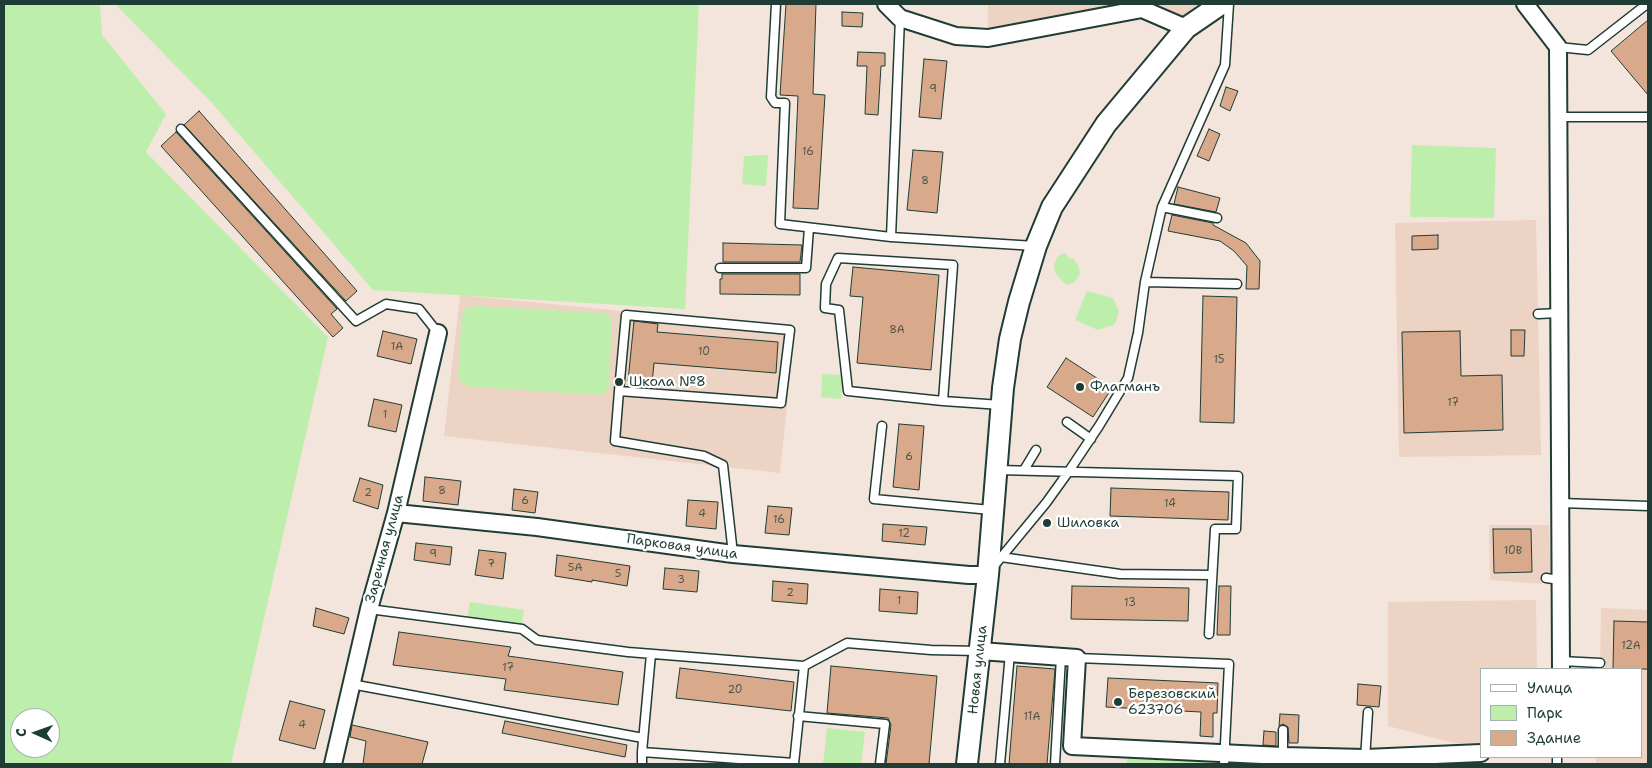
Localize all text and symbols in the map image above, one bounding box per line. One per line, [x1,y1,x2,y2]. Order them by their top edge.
house number: 9 [929,82,937,96]
house number: 16 [802,145,814,159]
house number: 8 [921,174,929,188]
house number: 8А [889,323,905,337]
house number: 1А [391,340,403,354]
house number: 10 [698,345,710,359]
house number: 15 [1213,353,1225,367]
place label: Школа №8 [629,374,706,390]
marker: Школа №8 [613,376,625,388]
place label: Флагманъ [1090,379,1160,395]
marker: Флагманъ [1074,381,1086,393]
house number: 17 [1447,396,1459,410]
house number: 1 [383,408,387,422]
house number: 6 [905,450,913,464]
house number: 8 [438,484,446,498]
house number: 2 [364,486,372,500]
street label: Заречная улица [362,493,408,605]
house number: 6 [521,494,529,508]
house number: 14 [1164,497,1176,511]
house number: 4 [698,507,706,521]
house number: 16 [773,513,785,527]
place label: Шиловка [1057,515,1119,531]
marker: Шиловка [1041,517,1053,529]
house number: 12 [898,527,910,541]
street label: Парковая улица [625,531,739,563]
house number: 10В [1504,544,1522,558]
house number: 9 [429,547,437,561]
house number: 7 [487,557,495,571]
house number: 5А [568,561,582,575]
house number: 5 [615,567,621,581]
house number: 3 [677,573,685,587]
house number: 2 [786,586,794,600]
house number: 1 [897,594,901,608]
house number: 13 [1124,596,1136,610]
street label: Новая улица [965,625,991,715]
house number: 12А [1621,639,1641,653]
house number: 17 [502,661,514,675]
legend [1480,668,1642,758]
text: Улица [1527,678,1572,698]
house number: 20 [727,683,743,697]
place label: Березовский 623706 [1128,686,1216,719]
marker: Березовский 623706 [1112,696,1124,708]
text: Парк [1527,703,1563,723]
north arrow [10,708,60,758]
house number: 11А [1024,710,1040,724]
house number: 4 [298,718,306,732]
text: С [12,728,30,737]
text: Здание [1527,728,1581,748]

